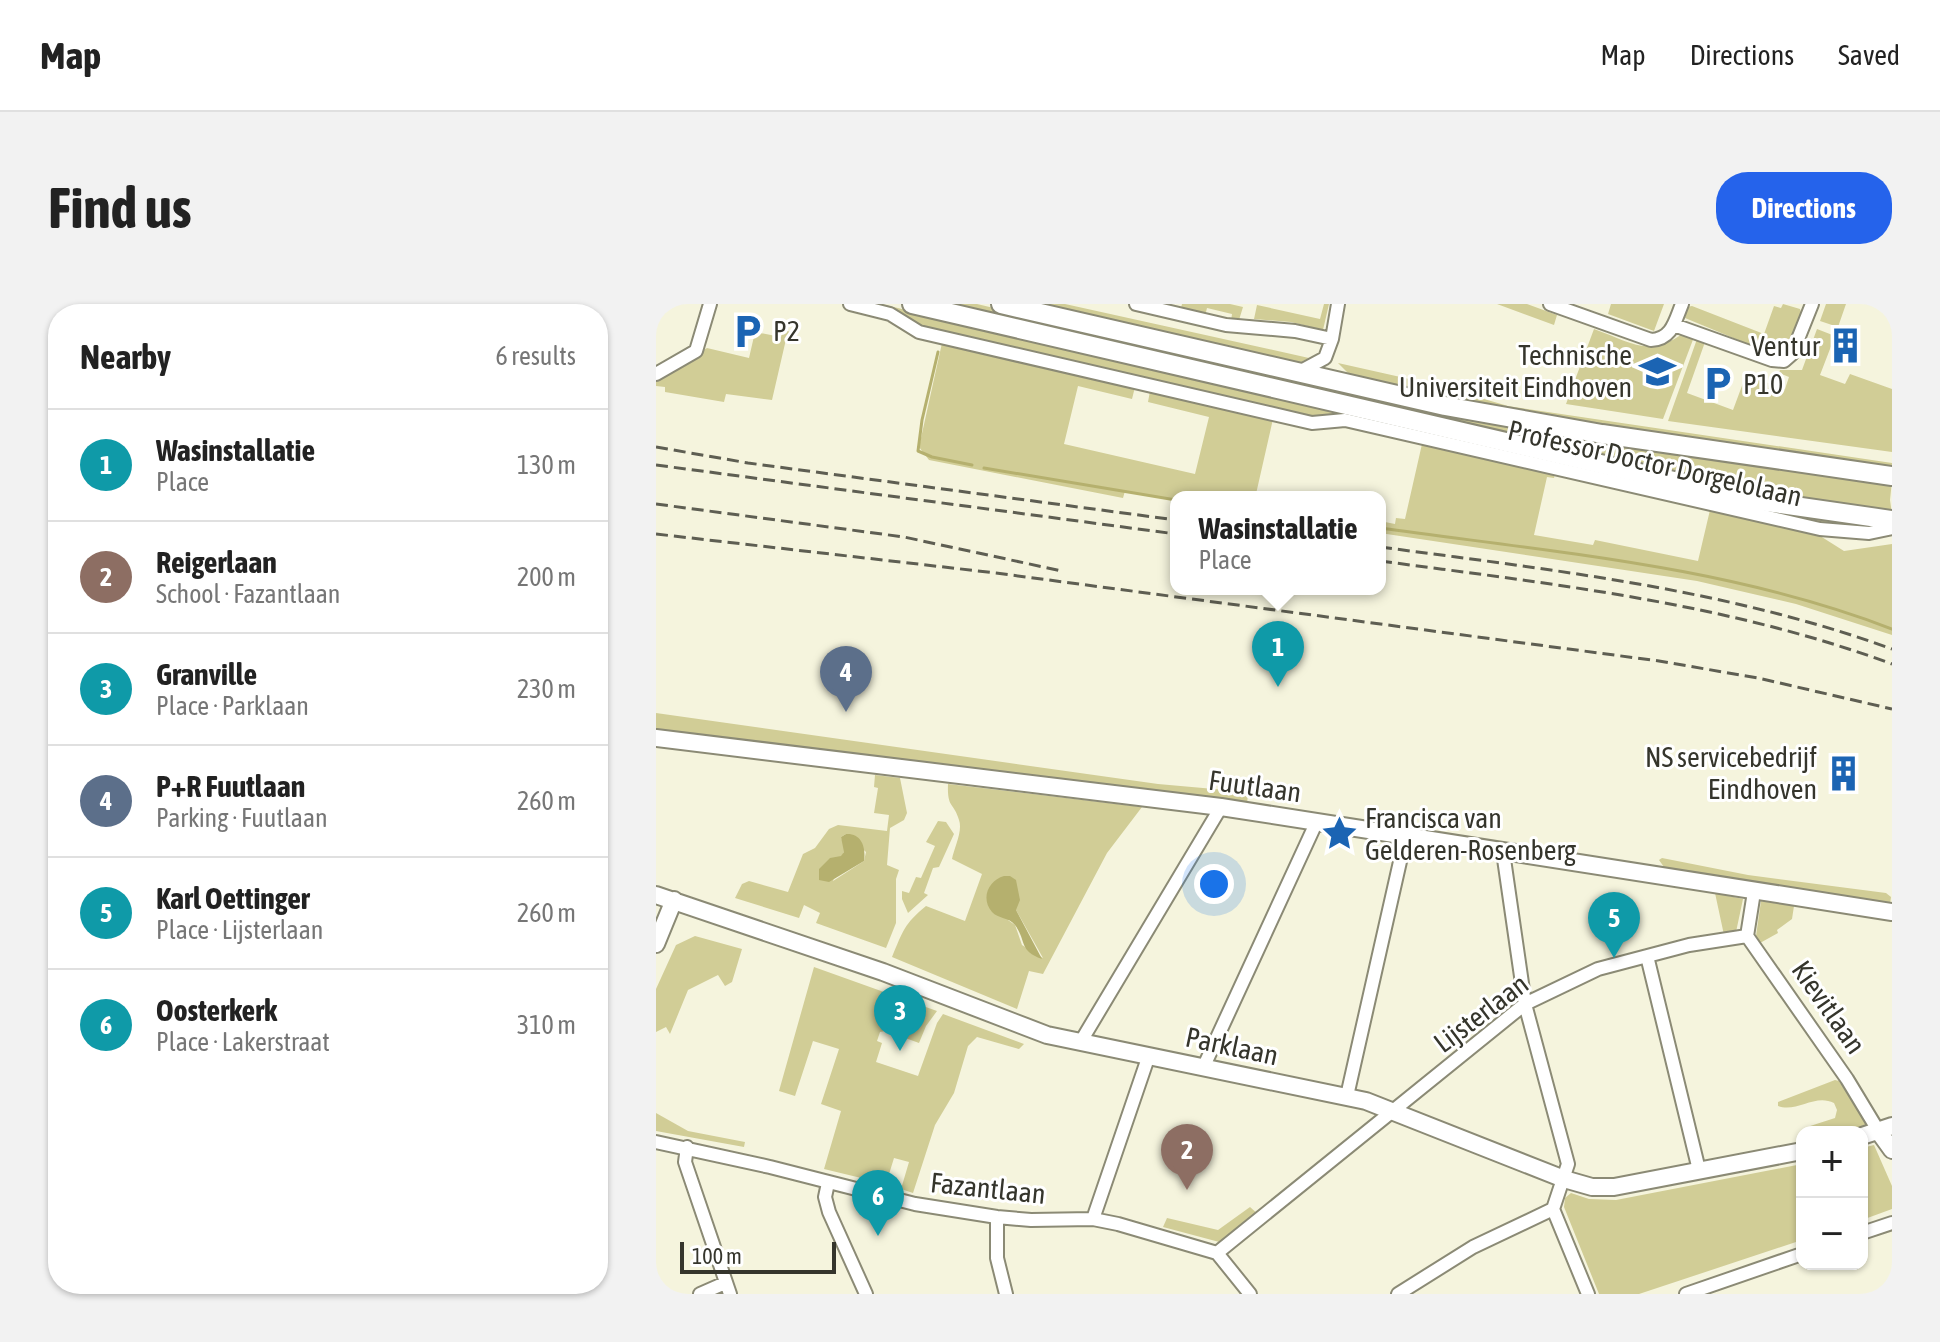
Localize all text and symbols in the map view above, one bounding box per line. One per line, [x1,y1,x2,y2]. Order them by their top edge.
text: Map [40,34,101,77]
text: Map [1601,39,1646,71]
text: Directions [1690,39,1794,71]
text: Saved [1838,39,1900,71]
button: Directions [1716,172,1892,244]
text: Find us [48,176,192,240]
parking icon: P2 [728,312,766,350]
place label: P2 [773,315,800,347]
building icon: Ventur [1827,327,1865,365]
place label: Ventur [1751,330,1821,362]
text: Nearby [80,337,171,376]
place label: Technische Universiteit Eindhoven [1399,339,1632,403]
text: 6 results [495,341,576,371]
school or university icon: Technische Universiteit Eindhoven [1639,352,1677,390]
parking icon: P10 [1698,365,1736,403]
place label: P10 [1743,368,1783,400]
street label: Professor Doctor Dorgelolaan [1505,414,1805,512]
text: Wasinstallatie [156,433,315,467]
text: 1 [100,450,112,480]
text: 130 m [517,450,576,480]
text: Place [156,467,209,497]
popup [1170,491,1386,595]
text: Wasinstallatie [1198,511,1358,545]
text: Reigerlaan [156,545,277,579]
text: Place [1198,545,1252,575]
text: 2 [100,562,112,592]
text: 200 m [517,562,576,592]
text: School · Fazantlaan [156,579,340,609]
pin: 1 [1252,621,1304,687]
pin: 4 [820,646,872,712]
text: Granville [156,657,257,691]
text: 3 [100,674,112,704]
text: 230 m [517,674,576,704]
text: Place · Parklaan [156,691,309,721]
place label: NS servicebedrijf Eindhoven [1645,741,1817,805]
building icon: NS servicebedrijf Eindhoven [1824,754,1862,792]
street label: Fuutlaan [1207,764,1303,808]
text: P+R Fuutlaan [156,769,305,803]
text: 4 [100,786,112,816]
text: 260 m [517,786,576,816]
place label: Francisca van Gelderen-Rosenberg [1365,802,1576,866]
text: Parking · Fuutlaan [156,803,328,833]
place icon: Francisca van Gelderen-Rosenberg [1320,815,1358,853]
your location [1194,864,1234,904]
text: Karl Oettinger [156,881,310,915]
pin: 5 [1588,892,1640,958]
text: 5 [100,898,112,928]
text: 260 m [517,898,576,928]
text: Place · Lijsterlaan [156,915,323,945]
street label: Kievitlaan [1786,955,1872,1059]
street label: Lijsterlaan [1428,967,1534,1059]
pin: 3 [874,985,926,1051]
text: Oosterkerk [156,993,277,1027]
text: 6 [100,1010,112,1040]
text: 310 m [517,1010,576,1040]
street label: Parklaan [1183,1021,1281,1071]
text: Place · Lakerstraat [156,1027,330,1057]
pin: 2 [1161,1124,1213,1190]
map controls [1796,1126,1868,1270]
button: + [1796,1126,1868,1198]
street label: Fazantlaan [929,1166,1047,1210]
pin: 6 [852,1170,904,1236]
button: − [1796,1198,1868,1270]
scale bar [680,1238,836,1274]
text: 100 m [692,1243,742,1269]

